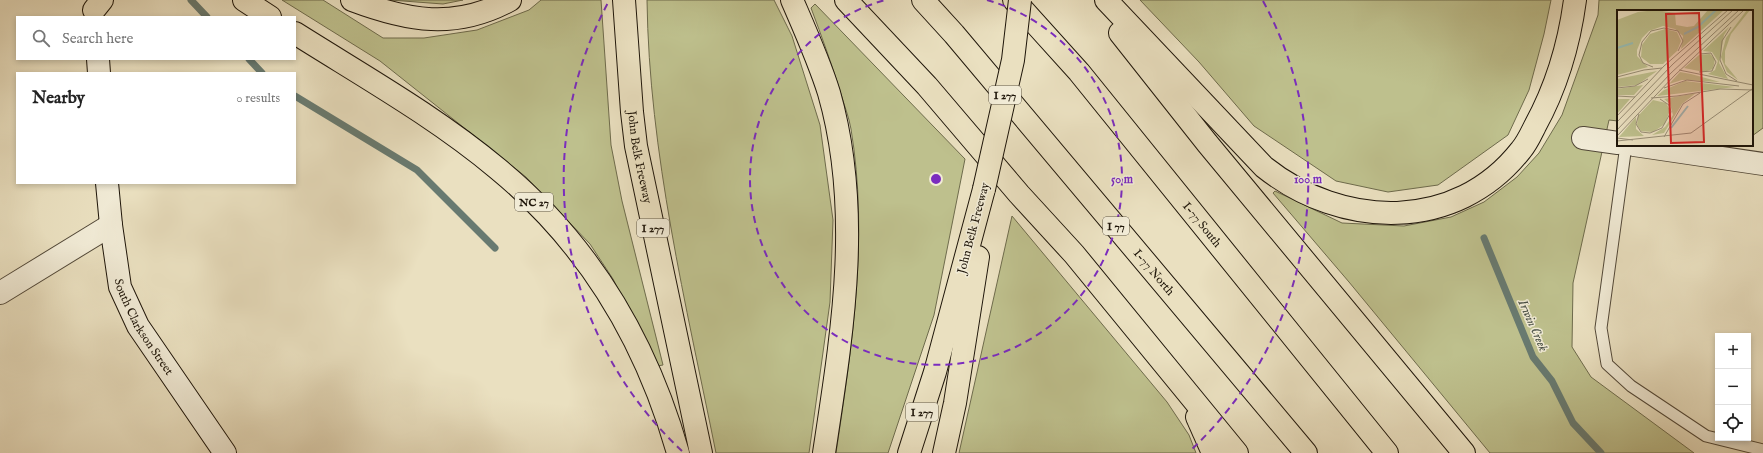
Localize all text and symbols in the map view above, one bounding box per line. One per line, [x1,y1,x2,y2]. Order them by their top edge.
inset map [1617,10,1753,146]
search box [16,16,296,60]
icon: search [30,27,52,49]
text: Search here [62,29,133,48]
road number: I 277 [989,86,1021,104]
text: Nearby [32,88,85,109]
text: 0 results [236,90,280,107]
street label: John Belk Freeway [623,108,655,205]
centre of rings [929,172,943,186]
text: 50 m [1111,172,1134,187]
text: 100 m [1294,172,1323,187]
street label: John Belk Freeway [954,181,994,278]
road number: NC 27 [515,193,553,211]
street label: I-77 South [1179,199,1225,251]
road number: I 77 [1103,217,1129,235]
road number: I 277 [637,219,669,237]
street label: I-77 North [1130,246,1178,299]
street label: South Clarkson Street [111,278,176,378]
water label: Irwin Creek [1513,296,1552,355]
map controls [1715,333,1751,441]
button: + [1715,333,1751,369]
button: − [1715,369,1751,405]
road number: I 277 [906,403,938,421]
button: locate [1715,405,1751,441]

